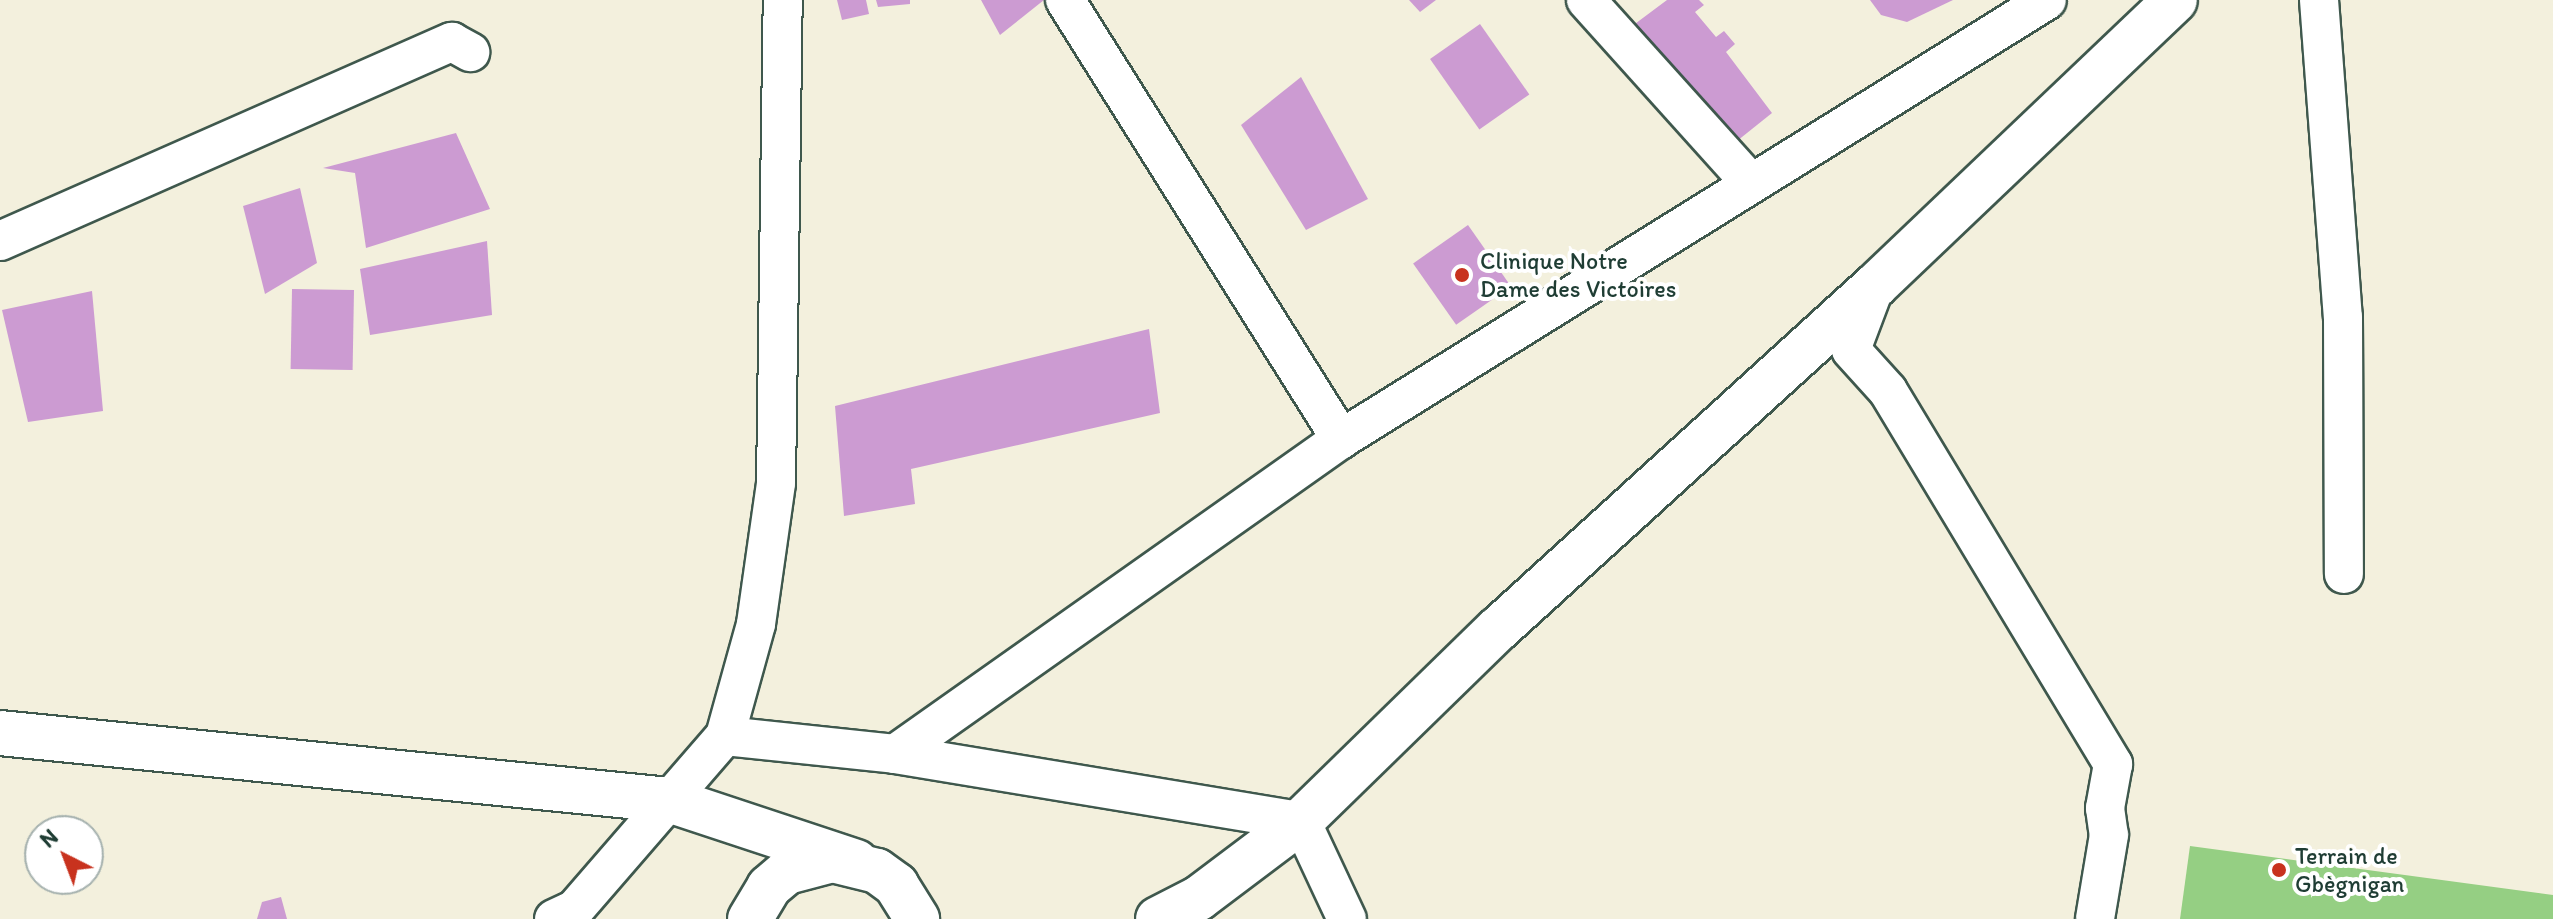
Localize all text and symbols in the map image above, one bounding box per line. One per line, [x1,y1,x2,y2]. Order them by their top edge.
place label: Clinique Notre Dame des Victoires [1480,247,1676,303]
marker: Clinique Notre Dame des Victoires [1451,264,1473,286]
north arrow [24,815,104,895]
text: N [34,823,63,853]
place label: Terrain de Gbègnigan [2295,842,2404,898]
marker: Terrain de Gbègnigan [2270,861,2288,879]

